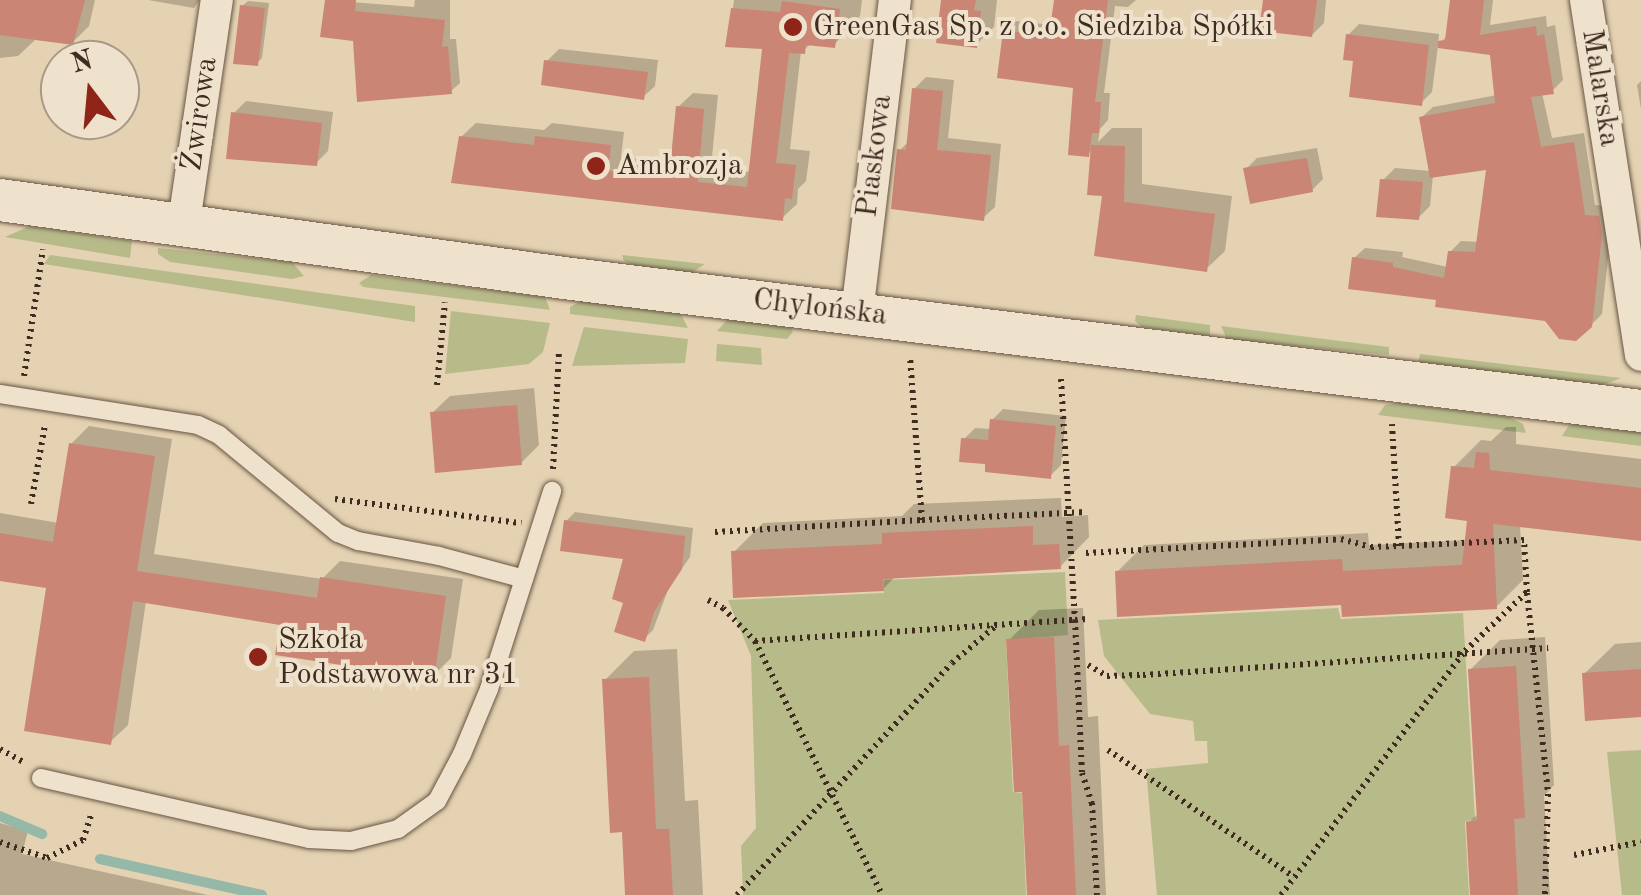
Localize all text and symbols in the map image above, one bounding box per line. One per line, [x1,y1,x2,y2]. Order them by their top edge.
place label: GreenGas Sp. z o.o. Siedziba Spółki [813,9,1273,45]
marker: GreenGas Sp. z o.o. Siedziba Spółki [782,16,804,38]
street label: Malarska [1573,27,1627,149]
north arrow [40,40,140,140]
text: N [68,47,96,79]
street label: Żwirowa [174,55,226,173]
street label: Piaskowa [850,93,900,219]
place label: Ambrozja [616,148,743,184]
marker: Ambrozja [585,155,607,177]
street label: Chylońska [751,282,889,334]
place label: Szkoła Podstawowa nr 31 [278,622,518,692]
marker: Szkoła Podstawowa nr 31 [247,646,269,668]

